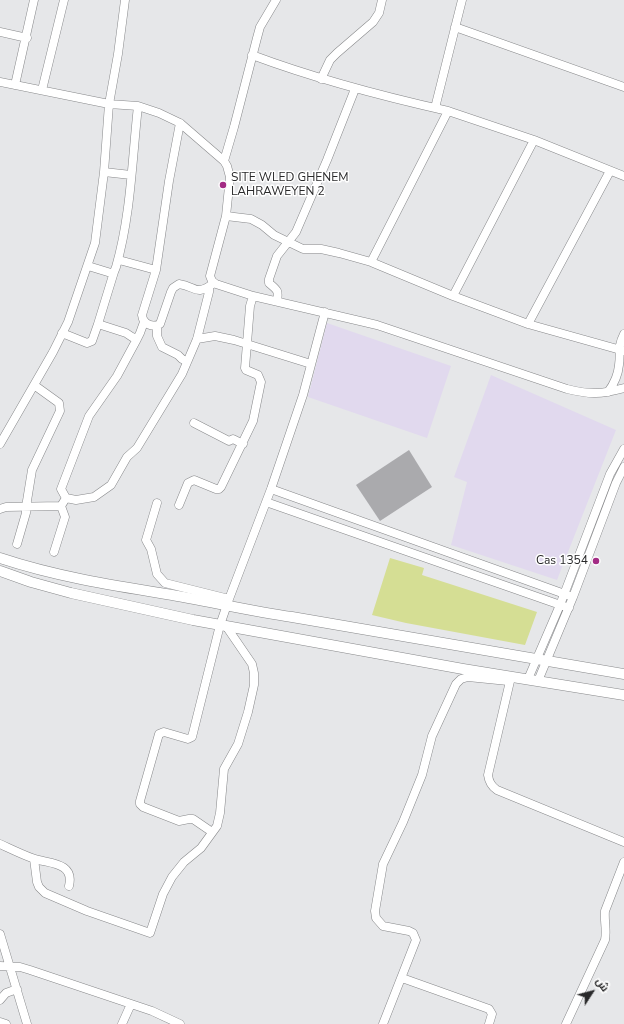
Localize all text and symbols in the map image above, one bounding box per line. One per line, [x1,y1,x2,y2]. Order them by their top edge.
place label: SITE WLED GHENEM LAHRAWEYEN 2 [231,171,348,199]
marker: SITE WLED GHENEM LAHRAWEYEN 2 [218,180,228,190]
place label: Cas 1354 [536,554,588,568]
marker: Cas 1354 [591,556,601,566]
north arrow [572,972,612,1012]
text: ش [592,975,612,995]

